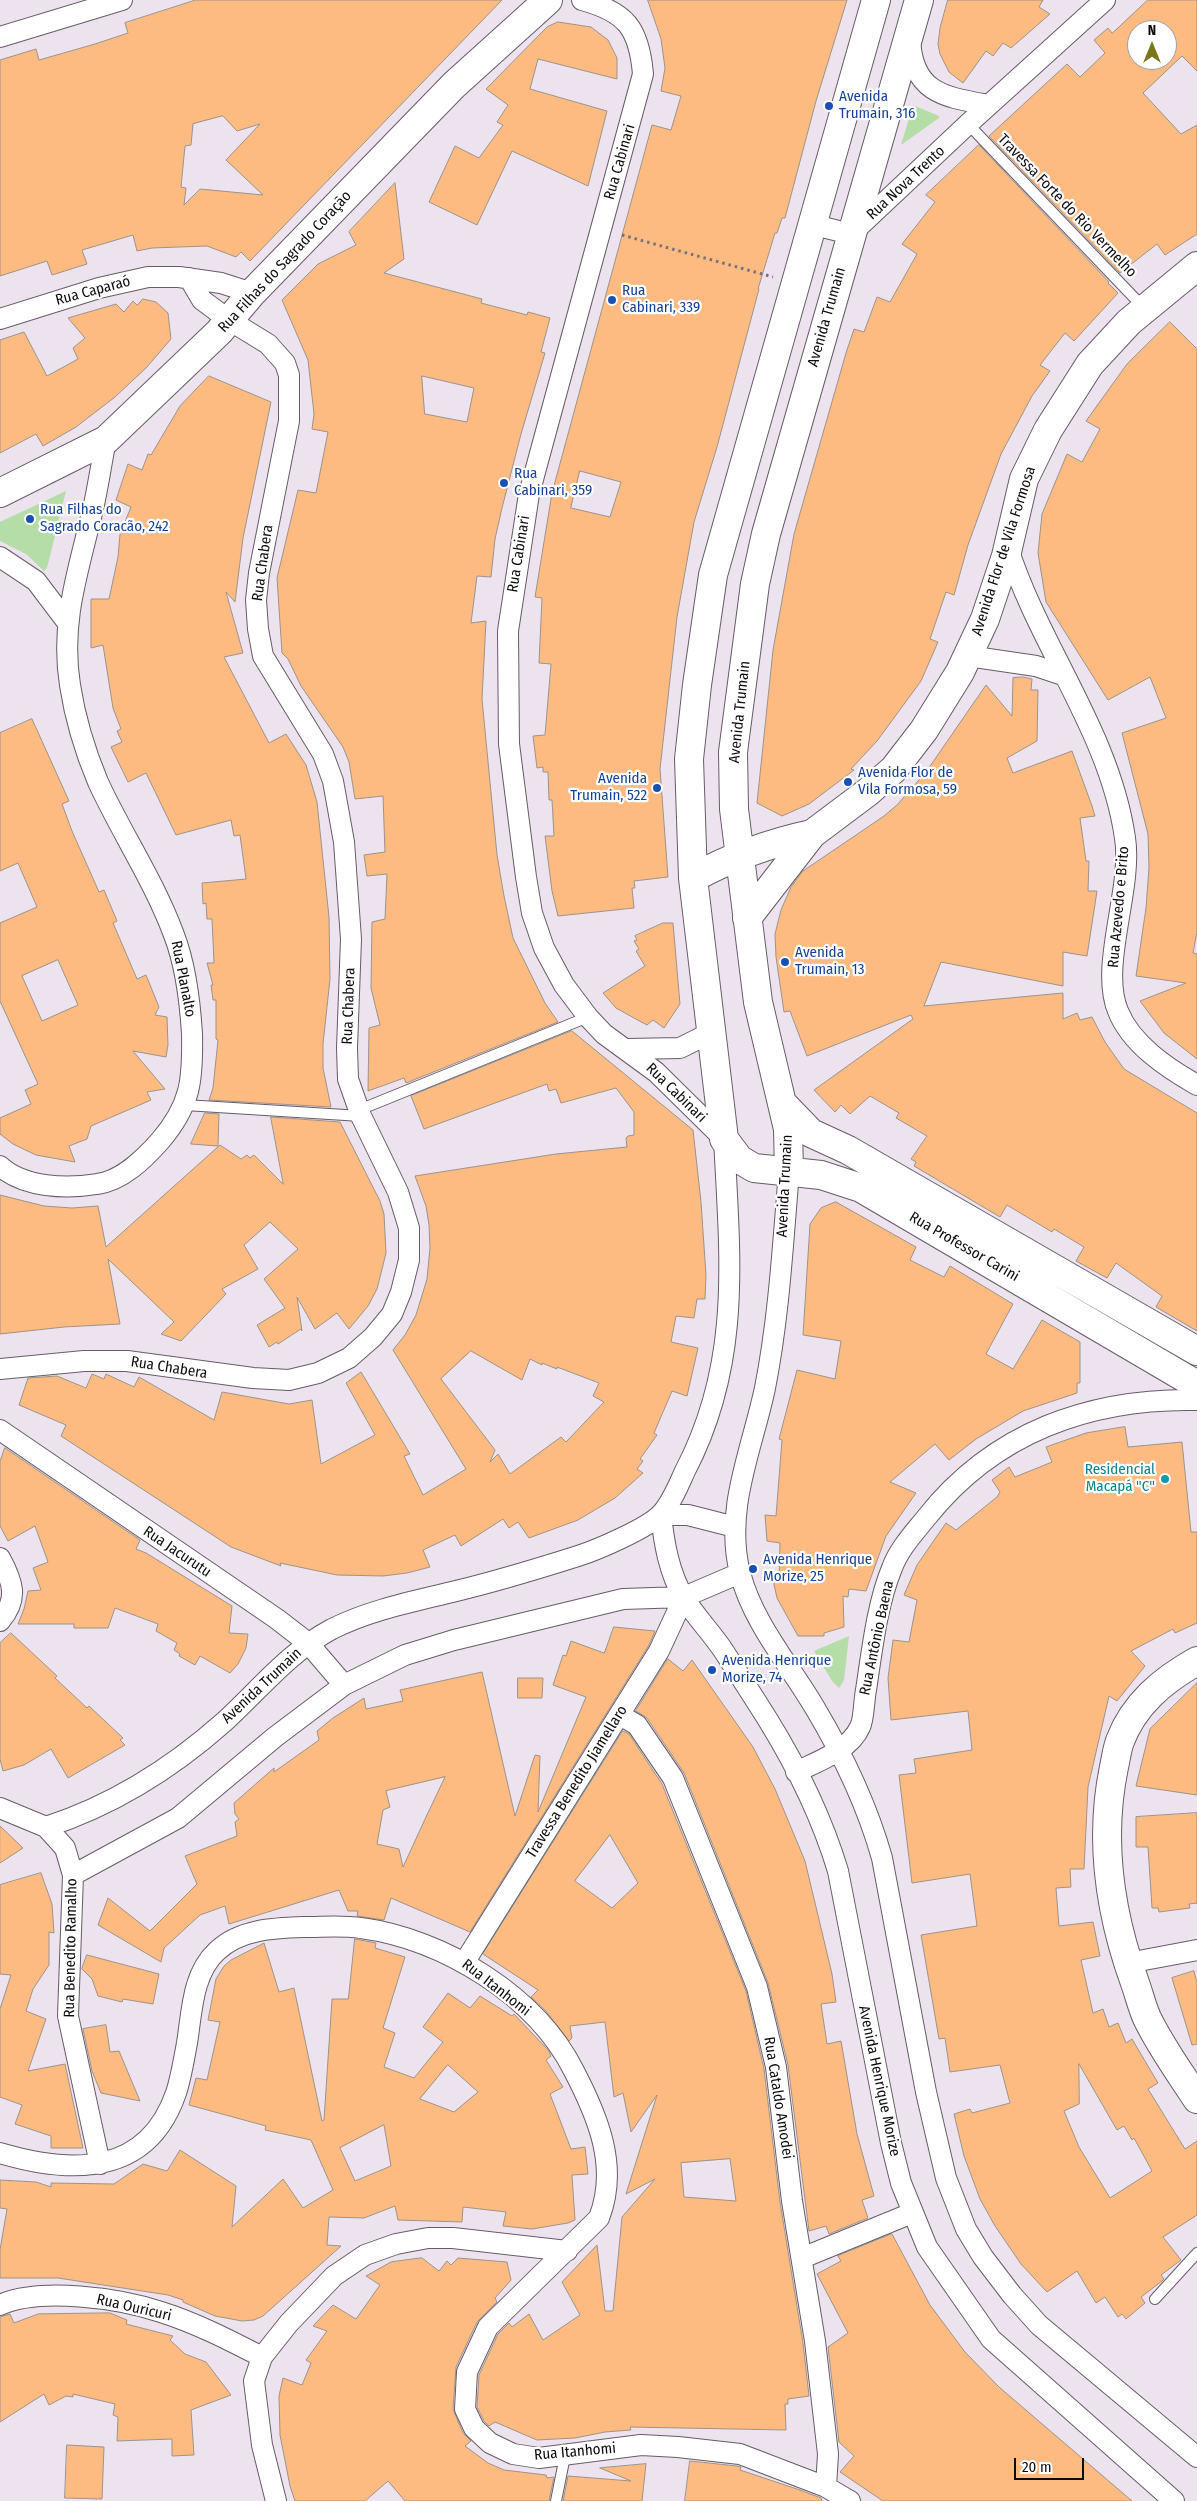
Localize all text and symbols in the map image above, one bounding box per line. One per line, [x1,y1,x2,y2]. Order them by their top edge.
north arrow [1127,20,1177,70]
text: N [1148,22,1156,39]
place label: Avenida Trumain, 316 [839,88,915,123]
marker: Avenida Trumain, 316 [823,100,835,112]
street label: Rua Cabinari [601,122,639,202]
street label: Travessa Forte do Rio Vermelho [994,131,1140,281]
street label: Rua Nova Trento [863,142,949,224]
street label: Rua Filhas do Sagrado Coração [215,187,355,337]
street label: Avenida Trumain [804,265,850,369]
street label: Rua Caparaó [54,272,132,310]
place label: Rua Cabinari, 339 [622,282,700,317]
marker: Rua Cabinari, 339 [606,294,618,306]
street label: Avenida Flor de Vila Formosa [968,464,1040,638]
place label: Rua Cabinari, 359 [514,465,592,500]
marker: Rua Cabinari, 359 [498,477,510,489]
place label: Rua Filhas do Sagrado Coracão, 242 [40,501,169,536]
marker: Rua Filhas do Sagrado Coracão, 242 [24,513,36,525]
street label: Rua Cabinari [504,514,534,594]
street label: Rua Chabera [249,524,277,602]
street label: Avenida Trumain [726,660,754,764]
place label: Avenida Flor de Vila Formosa, 59 [858,764,957,799]
place label: Avenida Trumain, 522 [570,770,647,805]
marker: Avenida Flor de Vila Formosa, 59 [842,776,854,788]
marker: Avenida Trumain, 522 [651,782,663,794]
street label: Rua Azevedo e Brito [1105,845,1133,969]
street label: Rua Planalto [167,939,199,1019]
place label: Avenida Trumain, 13 [795,944,864,979]
marker: Avenida Trumain, 13 [779,956,791,968]
street label: Rua Chabera [339,967,359,1045]
street label: Rua Cabinari [642,1060,710,1126]
street label: Avenida Trumain [773,1134,797,1238]
street label: Rua Professor Carini [906,1208,1022,1286]
street label: Rua Chabera [130,1353,208,1383]
place label: Residencial Macapá "C" [1085,1461,1155,1496]
marker: Residencial Macapá "C" [1159,1473,1171,1485]
street label: Rua Jacurutu [140,1523,214,1581]
place label: Avenida Henrique Morize, 25 [763,1551,872,1586]
marker: Avenida Henrique Morize, 25 [747,1563,759,1575]
street label: Rua Antônio Baena [856,1579,898,1697]
street label: Avenida Trumain [218,1644,306,1728]
place label: Avenida Henrique Morize, 74 [722,1652,831,1687]
marker: Avenida Henrique Morize, 74 [706,1664,718,1676]
street label: Travessa Benedito Jiamellaro [523,1702,631,1862]
street label: Rua Benedito Ramalho [61,1878,81,2018]
street label: Rua Itanhomi [458,1956,534,2020]
street label: Avenida Henrique Morize [854,2004,904,2158]
street label: Rua Cataldo Amodei [759,2036,797,2160]
street label: Rua Ouricuri [95,2291,173,2325]
street label: Rua Itanhomi [533,2439,617,2465]
scale bar [1017,2448,1087,2480]
text: 20 m [1022,2458,1052,2476]

